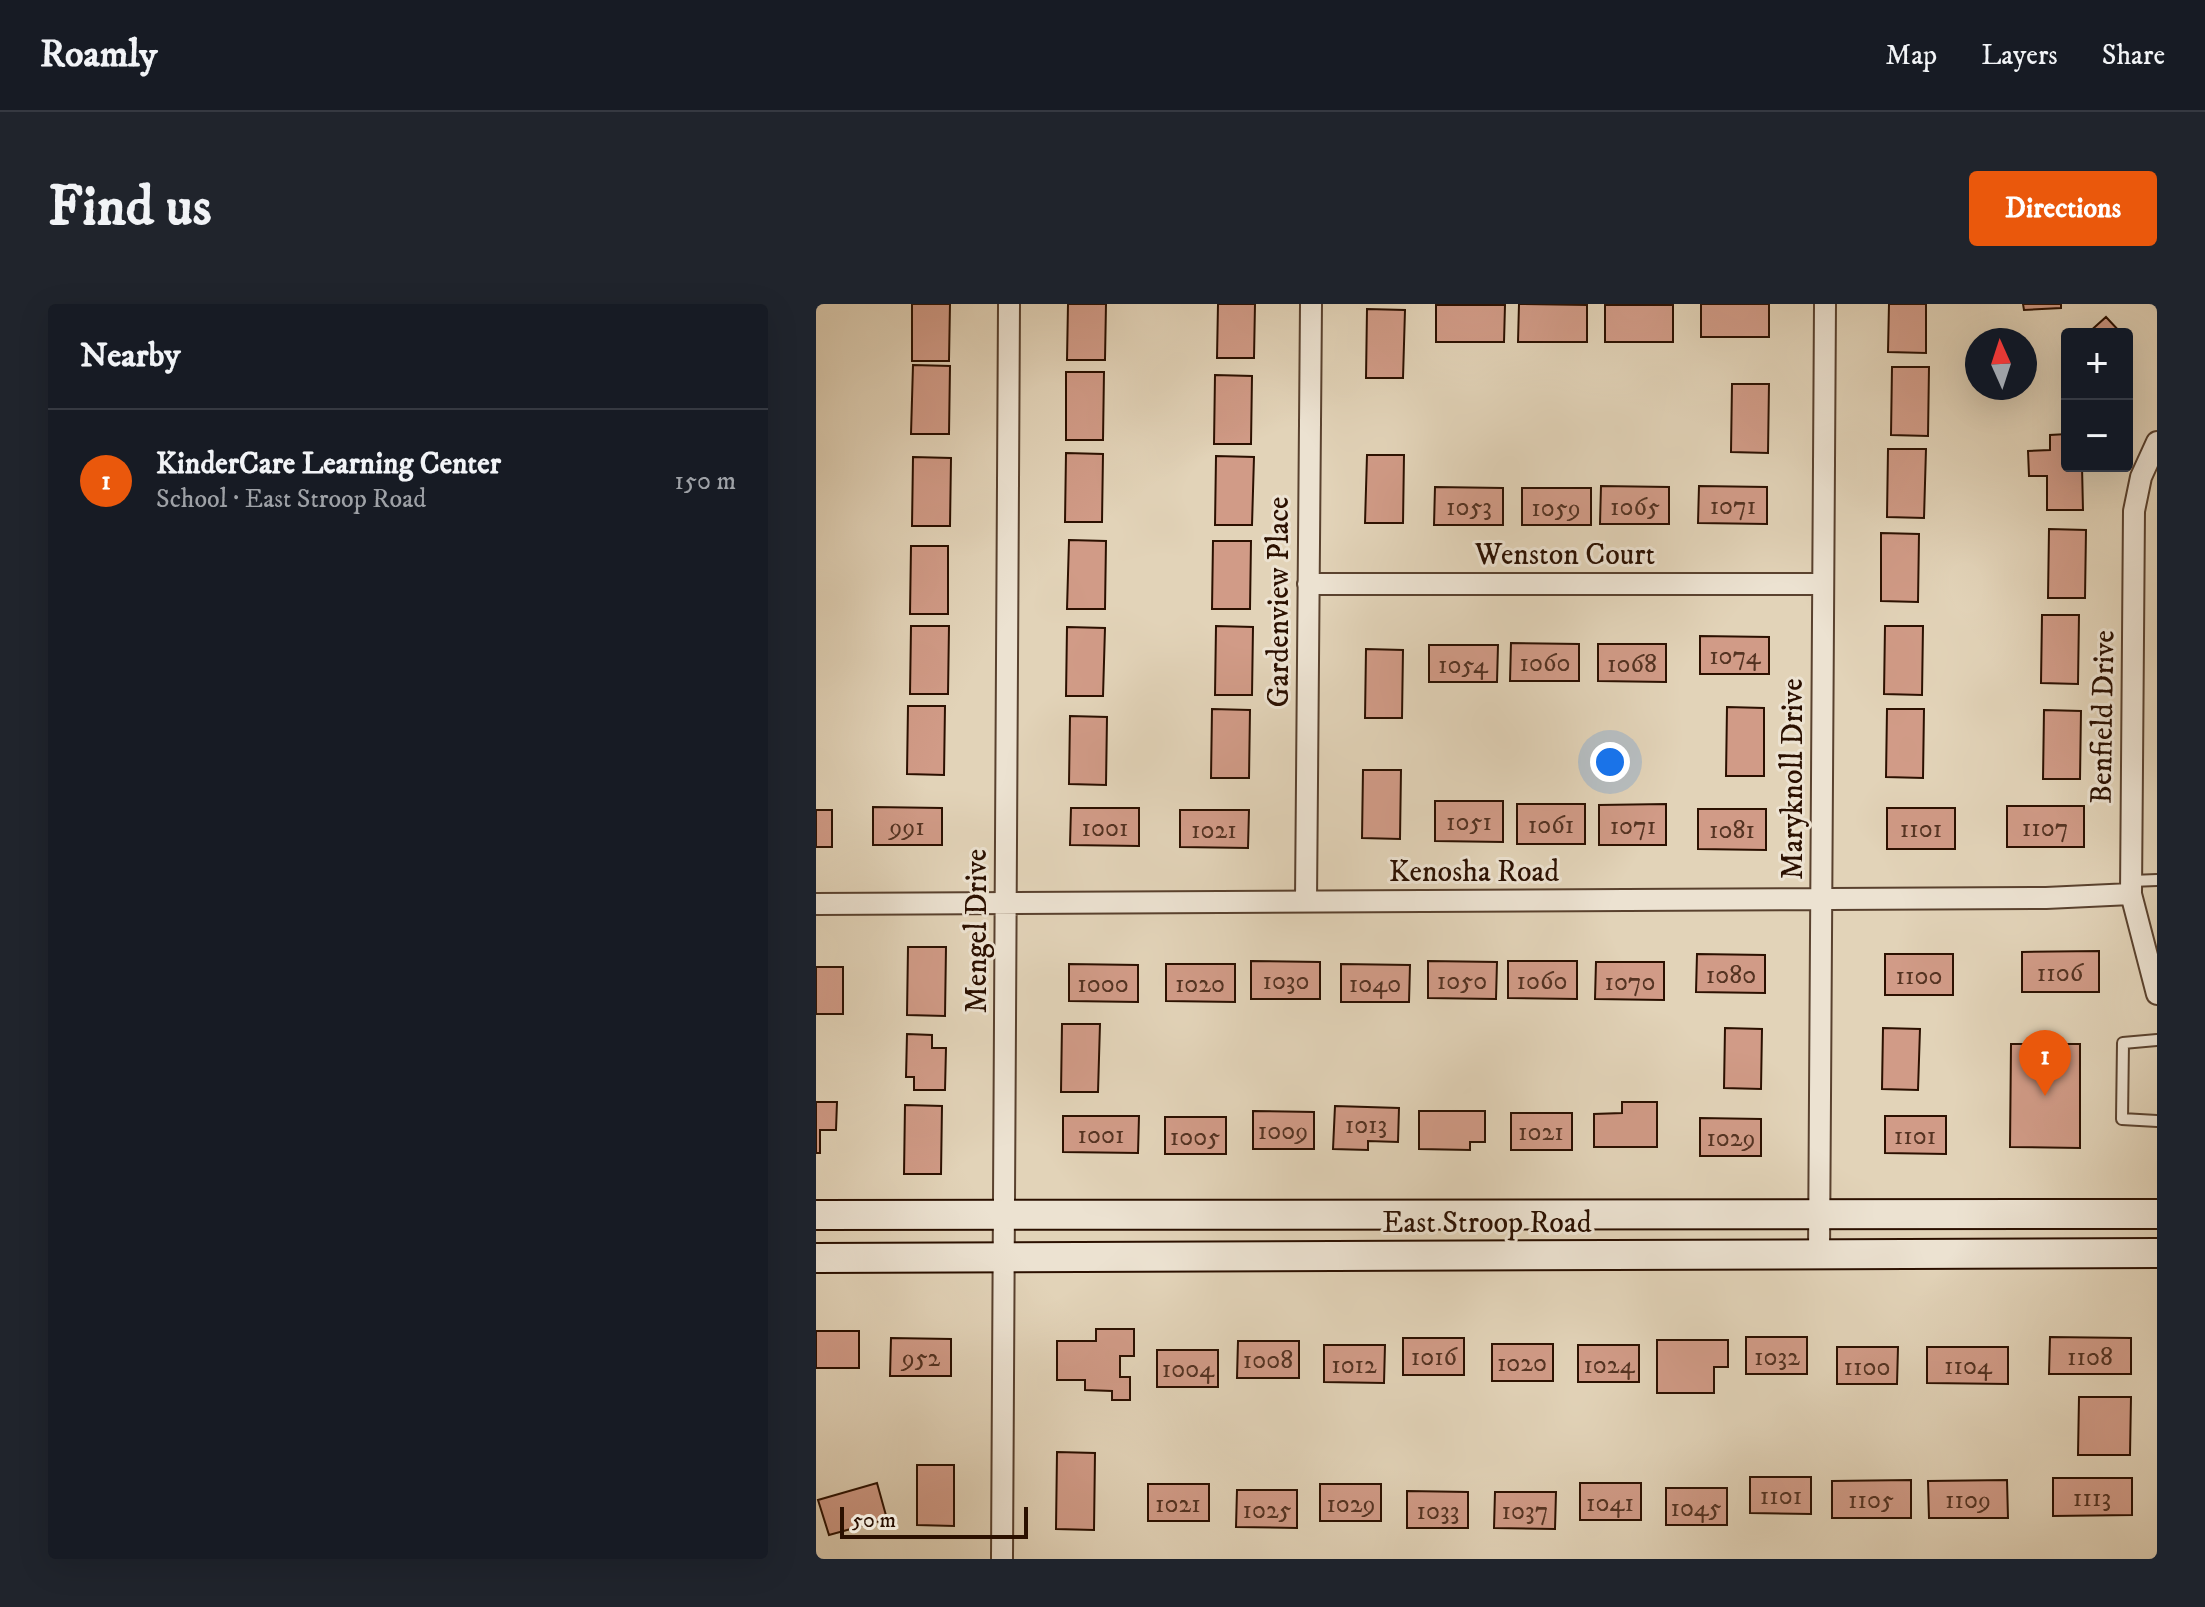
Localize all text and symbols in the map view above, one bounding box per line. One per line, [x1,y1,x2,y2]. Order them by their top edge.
text: Roamly [40,31,157,79]
text: Map [1886,38,1937,73]
text: Layers [1981,38,2058,73]
text: Share [2102,38,2165,73]
button: Directions [1969,171,2157,246]
text: Find us [48,173,212,243]
north arrow [1965,328,2037,400]
map controls [2061,328,2133,472]
button: + [2061,328,2133,400]
text: Nearby [80,335,181,377]
button: − [2061,400,2133,472]
text: KinderCare Learning Center [156,446,501,483]
text: 1 [101,465,111,498]
text: 150 m [675,465,736,498]
text: School · East Stroop Road [156,483,426,516]
house number: 1071 [1710,490,1756,523]
house number: 1053 [1446,491,1492,524]
house number: 1065 [1610,491,1660,524]
house number: 1059 [1531,492,1581,525]
street label: Gardenview Place [1261,496,1298,708]
street label: Wenston Court [1474,537,1655,574]
street label: Benfield Drive [2083,630,2124,804]
house number: 1074 [1709,640,1762,673]
house number: 1060 [1520,647,1570,680]
house number: 1068 [1607,648,1657,681]
house number: 1054 [1438,649,1489,682]
street label: Maryknoll Drive [1775,678,1812,880]
your location [1590,742,1630,782]
house number: 1051 [1446,806,1492,839]
house number: 1061 [1528,809,1574,842]
house number: 1071 [1610,810,1656,843]
house number: 991 [887,811,925,844]
house number: 1001 [1082,812,1128,845]
house number: 1107 [2022,812,2068,845]
house number: 1101 [1900,813,1942,846]
house number: 1021 [1191,814,1237,847]
house number: 1081 [1709,814,1755,847]
street label: Mengel Drive [959,849,996,1013]
street label: Kenosha Road [1389,854,1559,891]
house number: 1106 [2037,957,2085,990]
house number: 1080 [1706,959,1756,992]
house number: 1100 [1896,960,1943,993]
house number: 1030 [1262,965,1310,998]
house number: 1050 [1437,965,1487,998]
house number: 1060 [1517,965,1567,998]
house number: 1070 [1604,966,1656,999]
house number: 1000 [1077,968,1129,1001]
house number: 1020 [1175,968,1225,1001]
house number: 1040 [1349,968,1401,1001]
pin: 1 [2019,1030,2071,1096]
house number: 1013 [1345,1109,1387,1142]
house number: 1009 [1258,1115,1308,1148]
house number: 1021 [1518,1116,1564,1149]
house number: 1001 [1078,1119,1124,1152]
house number: 1101 [1894,1120,1936,1153]
house number: 1005 [1170,1121,1220,1154]
house number: 1029 [1706,1122,1756,1155]
street label: East Stroop Road [1382,1205,1592,1242]
house number: 1016 [1411,1341,1459,1374]
house number: 1032 [1754,1341,1800,1374]
house number: 1108 [2067,1341,2113,1374]
house number: 952 [900,1342,941,1375]
house number: 1008 [1243,1344,1293,1377]
house number: 1020 [1497,1347,1547,1380]
house number: 1012 [1331,1349,1377,1382]
house number: 1024 [1583,1349,1636,1382]
house number: 1104 [1944,1350,1993,1383]
house number: 1100 [1844,1351,1891,1384]
house number: 1004 [1162,1353,1215,1386]
house number: 1101 [1760,1480,1802,1513]
house number: 1113 [2073,1482,2111,1515]
house number: 1105 [1848,1484,1894,1517]
house number: 1109 [1945,1484,1991,1517]
house number: 1041 [1586,1487,1634,1520]
house number: 1021 [1155,1488,1201,1521]
house number: 1029 [1326,1488,1376,1521]
house number: 1045 [1670,1492,1722,1525]
house number: 1025 [1243,1494,1292,1527]
house number: 1033 [1417,1495,1459,1528]
house number: 1037 [1502,1495,1548,1528]
scale bar [840,1503,1028,1539]
text: 50 m [852,1507,896,1534]

